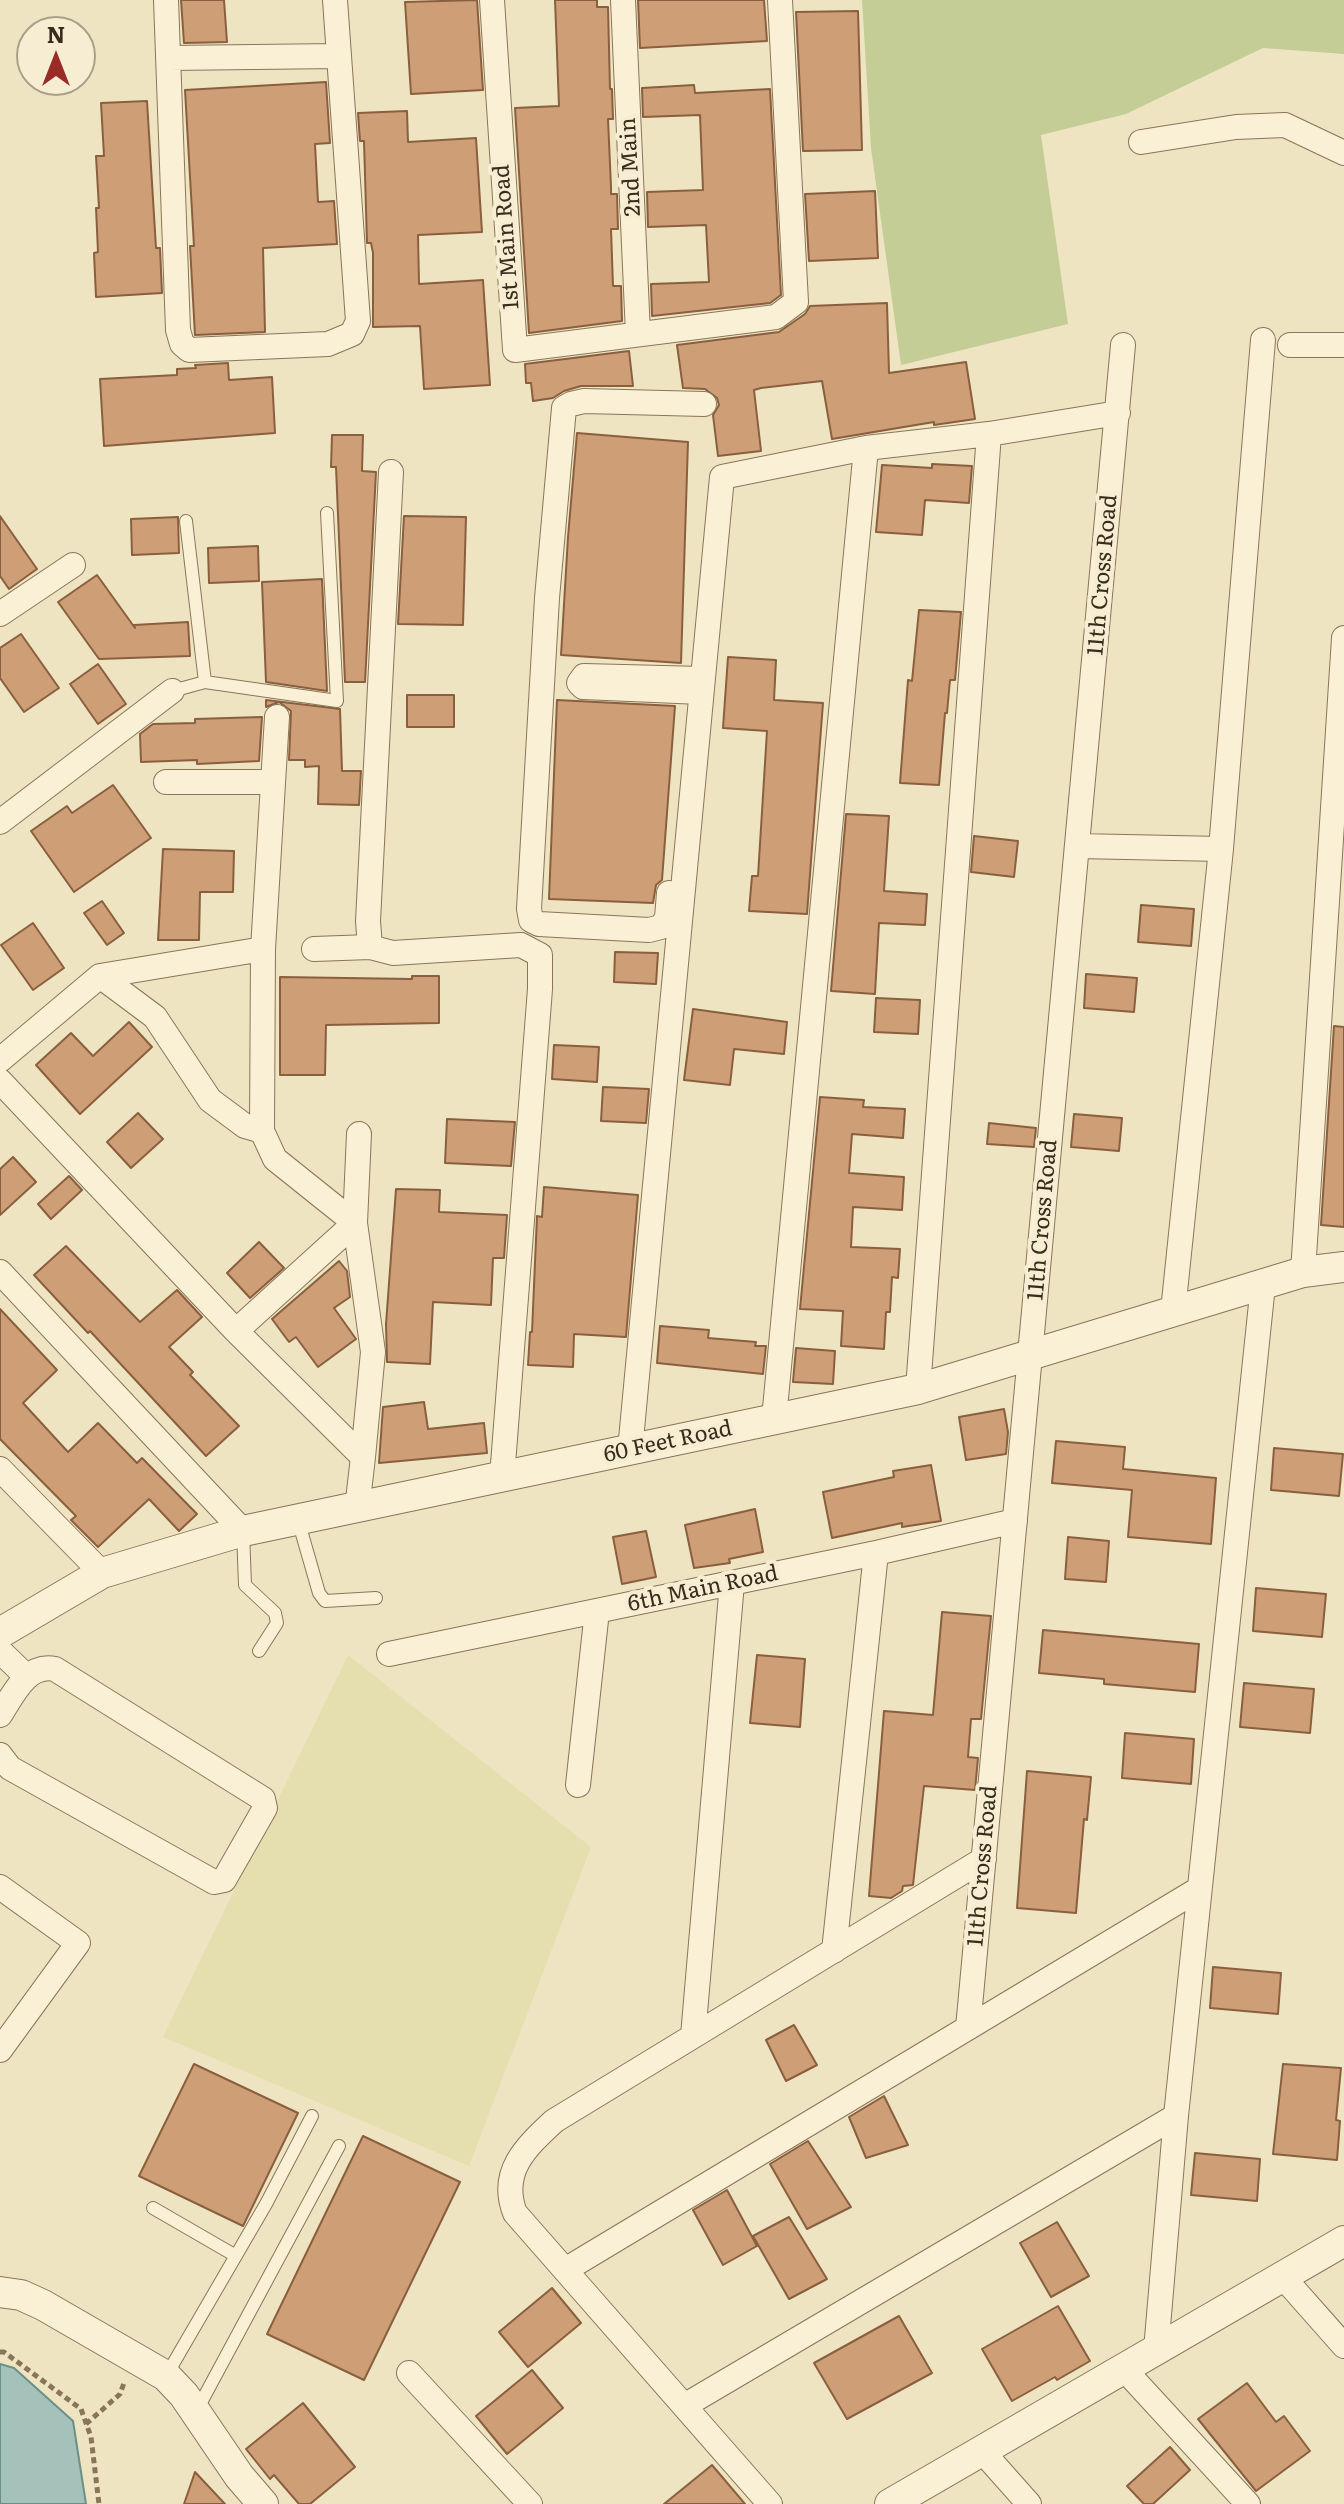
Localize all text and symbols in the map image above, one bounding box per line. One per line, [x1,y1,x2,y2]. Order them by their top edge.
north arrow [16,16,96,96]
text: N [47,17,65,50]
street label: 2nd Main [615,117,647,217]
street label: 1st Main Road [489,164,525,310]
street label: 11th Cross Road [1083,493,1123,657]
street label: 11th Cross Road [1023,1138,1063,1302]
street label: 60 Feet Road [601,1415,735,1469]
street label: 6th Main Road [626,1560,780,1618]
street label: 11th Cross Road [963,1784,1003,1948]

